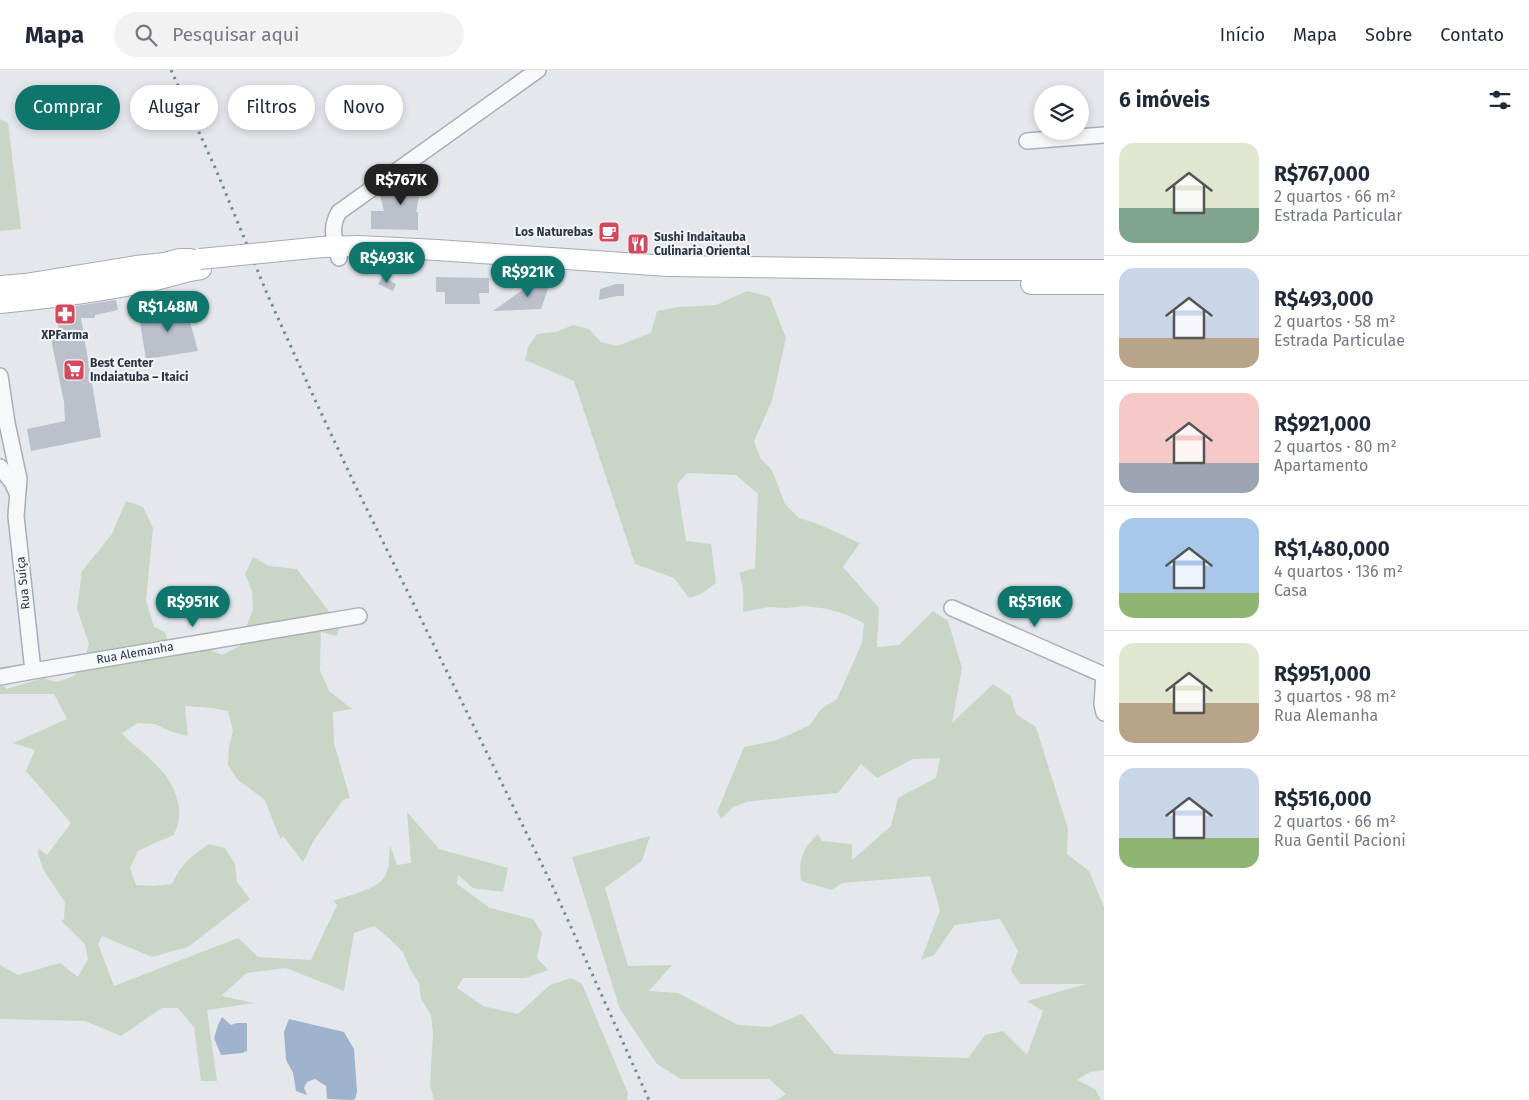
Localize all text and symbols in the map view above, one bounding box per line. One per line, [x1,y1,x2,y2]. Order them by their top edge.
search box [114,12,464,57]
text: Mapa [25,21,84,49]
icon: search [132,21,160,49]
text: Pesquisar aqui [172,23,299,46]
text: Início [1220,24,1265,46]
text: Mapa [1293,24,1337,46]
text: Sobre [1365,24,1412,46]
text: Contato [1440,24,1504,46]
chip: Comprar [15,85,120,130]
chip: Alugar [130,85,218,130]
chip: Filtros [228,85,315,130]
chip: Novo [325,85,403,130]
map controls [1034,85,1089,140]
button: layers [1034,85,1089,140]
icon: filters [1486,86,1514,114]
text: 6 imóveis [1119,87,1210,113]
text: R$767,000 [1274,161,1370,187]
icon: home [1159,163,1219,223]
pin: R$767K [360,164,442,206]
text: R$767K [375,170,427,189]
text: 2 quartos · 66 m² [1274,187,1396,206]
text: Estrada Particular [1274,206,1402,225]
cafe icon: Los Naturebas [597,220,621,244]
place label: Los Naturebas [515,225,593,239]
place label: Sushi Indaitauba Culinaria Oriental [654,230,751,258]
restaurant icon: Sushi Indaitauba Culinaria Oriental [626,232,650,256]
pin: R$493K [346,242,428,284]
text: R$493K [360,248,414,267]
pin: R$921K [487,256,569,298]
text: R$921K [502,262,554,281]
text: R$493,000 [1274,286,1374,312]
icon: home [1159,288,1219,348]
pin: R$1.48M [122,290,214,333]
text: R$1.48M [138,297,198,316]
pharmacy icon: XPFarma [53,302,77,326]
text: 2 quartos · 58 m² [1274,312,1396,331]
place label: XPFarma [40,328,89,342]
text: Estrada Particulae [1274,331,1405,350]
place label: Best Center Indaiatuba – Itaici [90,356,188,384]
supermarket icon: Best Center Indaiatuba – Itaici [62,358,86,382]
text: R$921,000 [1274,411,1371,437]
icon: home [1159,413,1219,473]
text: 2 quartos · 80 m² [1274,437,1397,456]
text: Apartamento [1274,456,1368,475]
text: R$1,480,000 [1274,536,1390,562]
icon: home [1159,538,1219,598]
street label: Rua Suíça [13,556,33,610]
text: 4 quartos · 136 m² [1274,562,1403,581]
text: Casa [1274,581,1307,600]
pin: R$951K [152,586,234,628]
pin: R$516K [994,586,1076,628]
text: R$951K [167,592,219,611]
text: R$516K [1009,592,1061,611]
street label: Rua Alemanha [95,639,175,667]
text: R$951,000 [1274,661,1371,687]
icon: home [1159,663,1219,723]
text: 3 quartos · 98 m² [1274,687,1396,706]
text: Rua Alemanha [1274,706,1378,725]
text: R$516,000 [1274,786,1372,812]
icon: home [1159,788,1219,848]
text: 2 quartos · 66 m² [1274,812,1396,831]
text: Rua Gentil Pacioni [1274,831,1406,850]

